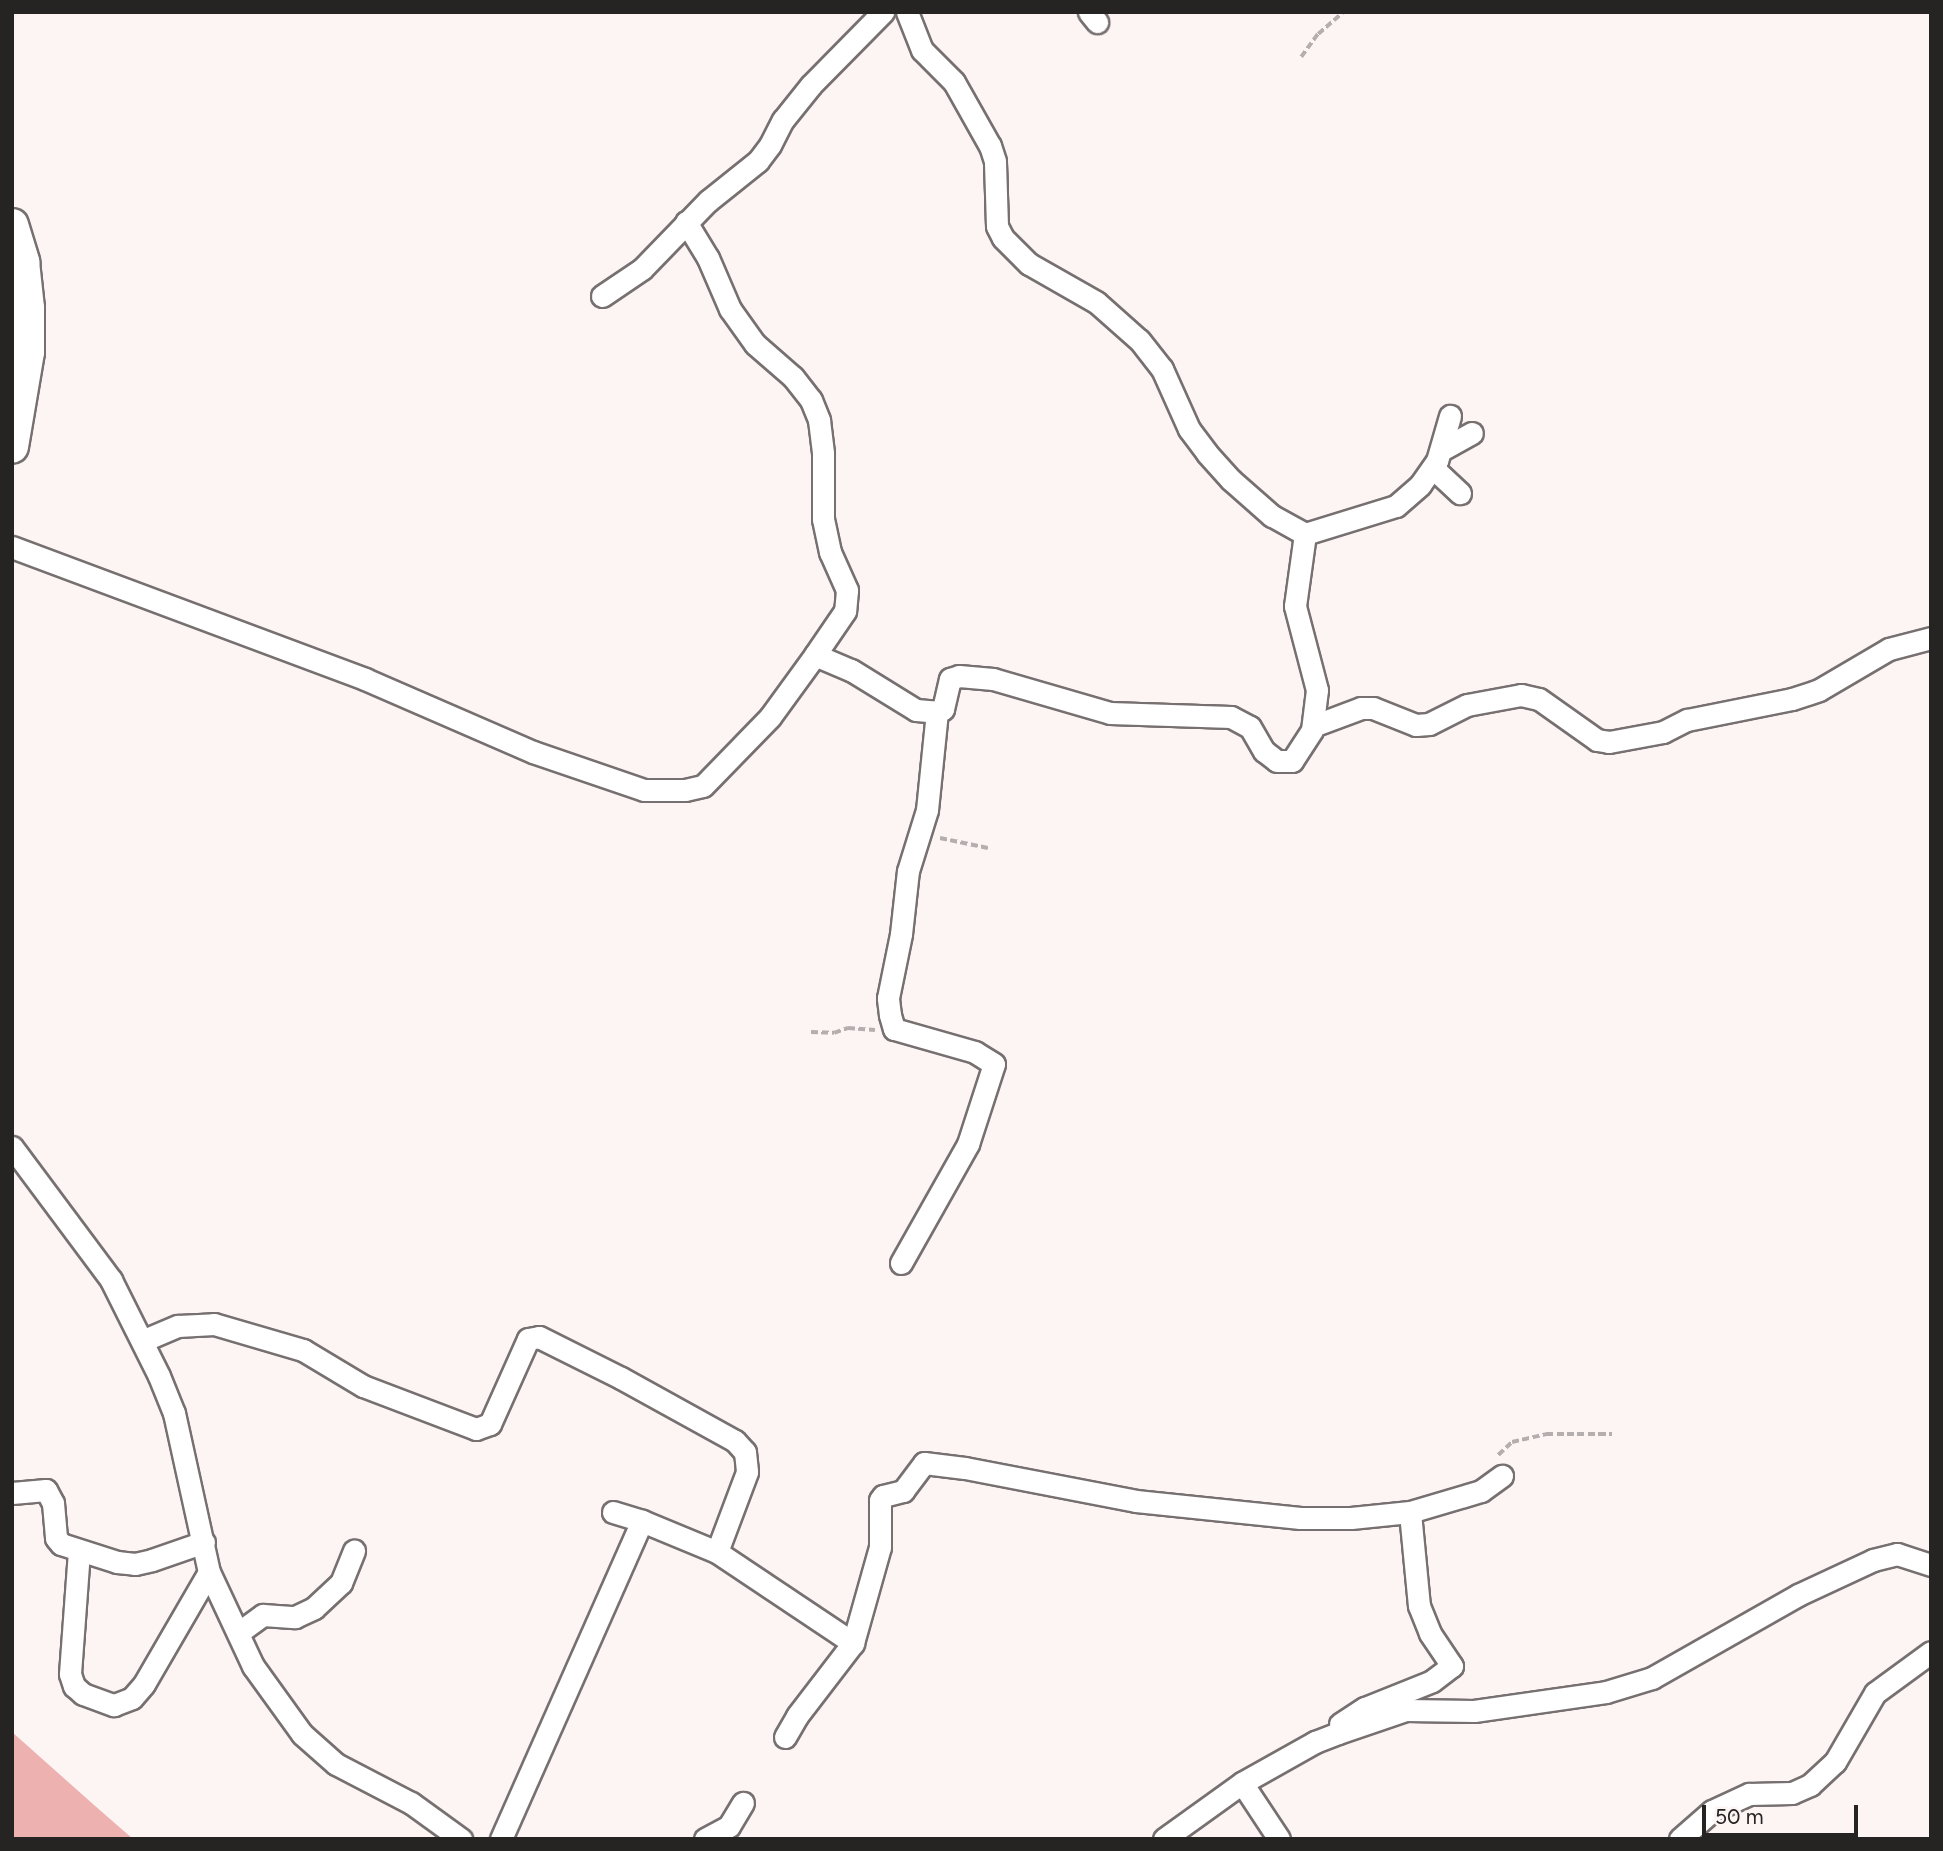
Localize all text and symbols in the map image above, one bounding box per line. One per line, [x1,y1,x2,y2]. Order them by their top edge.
scale bar [1705,1792,1861,1836]
text: 50 m [1715,1804,1764,1829]

